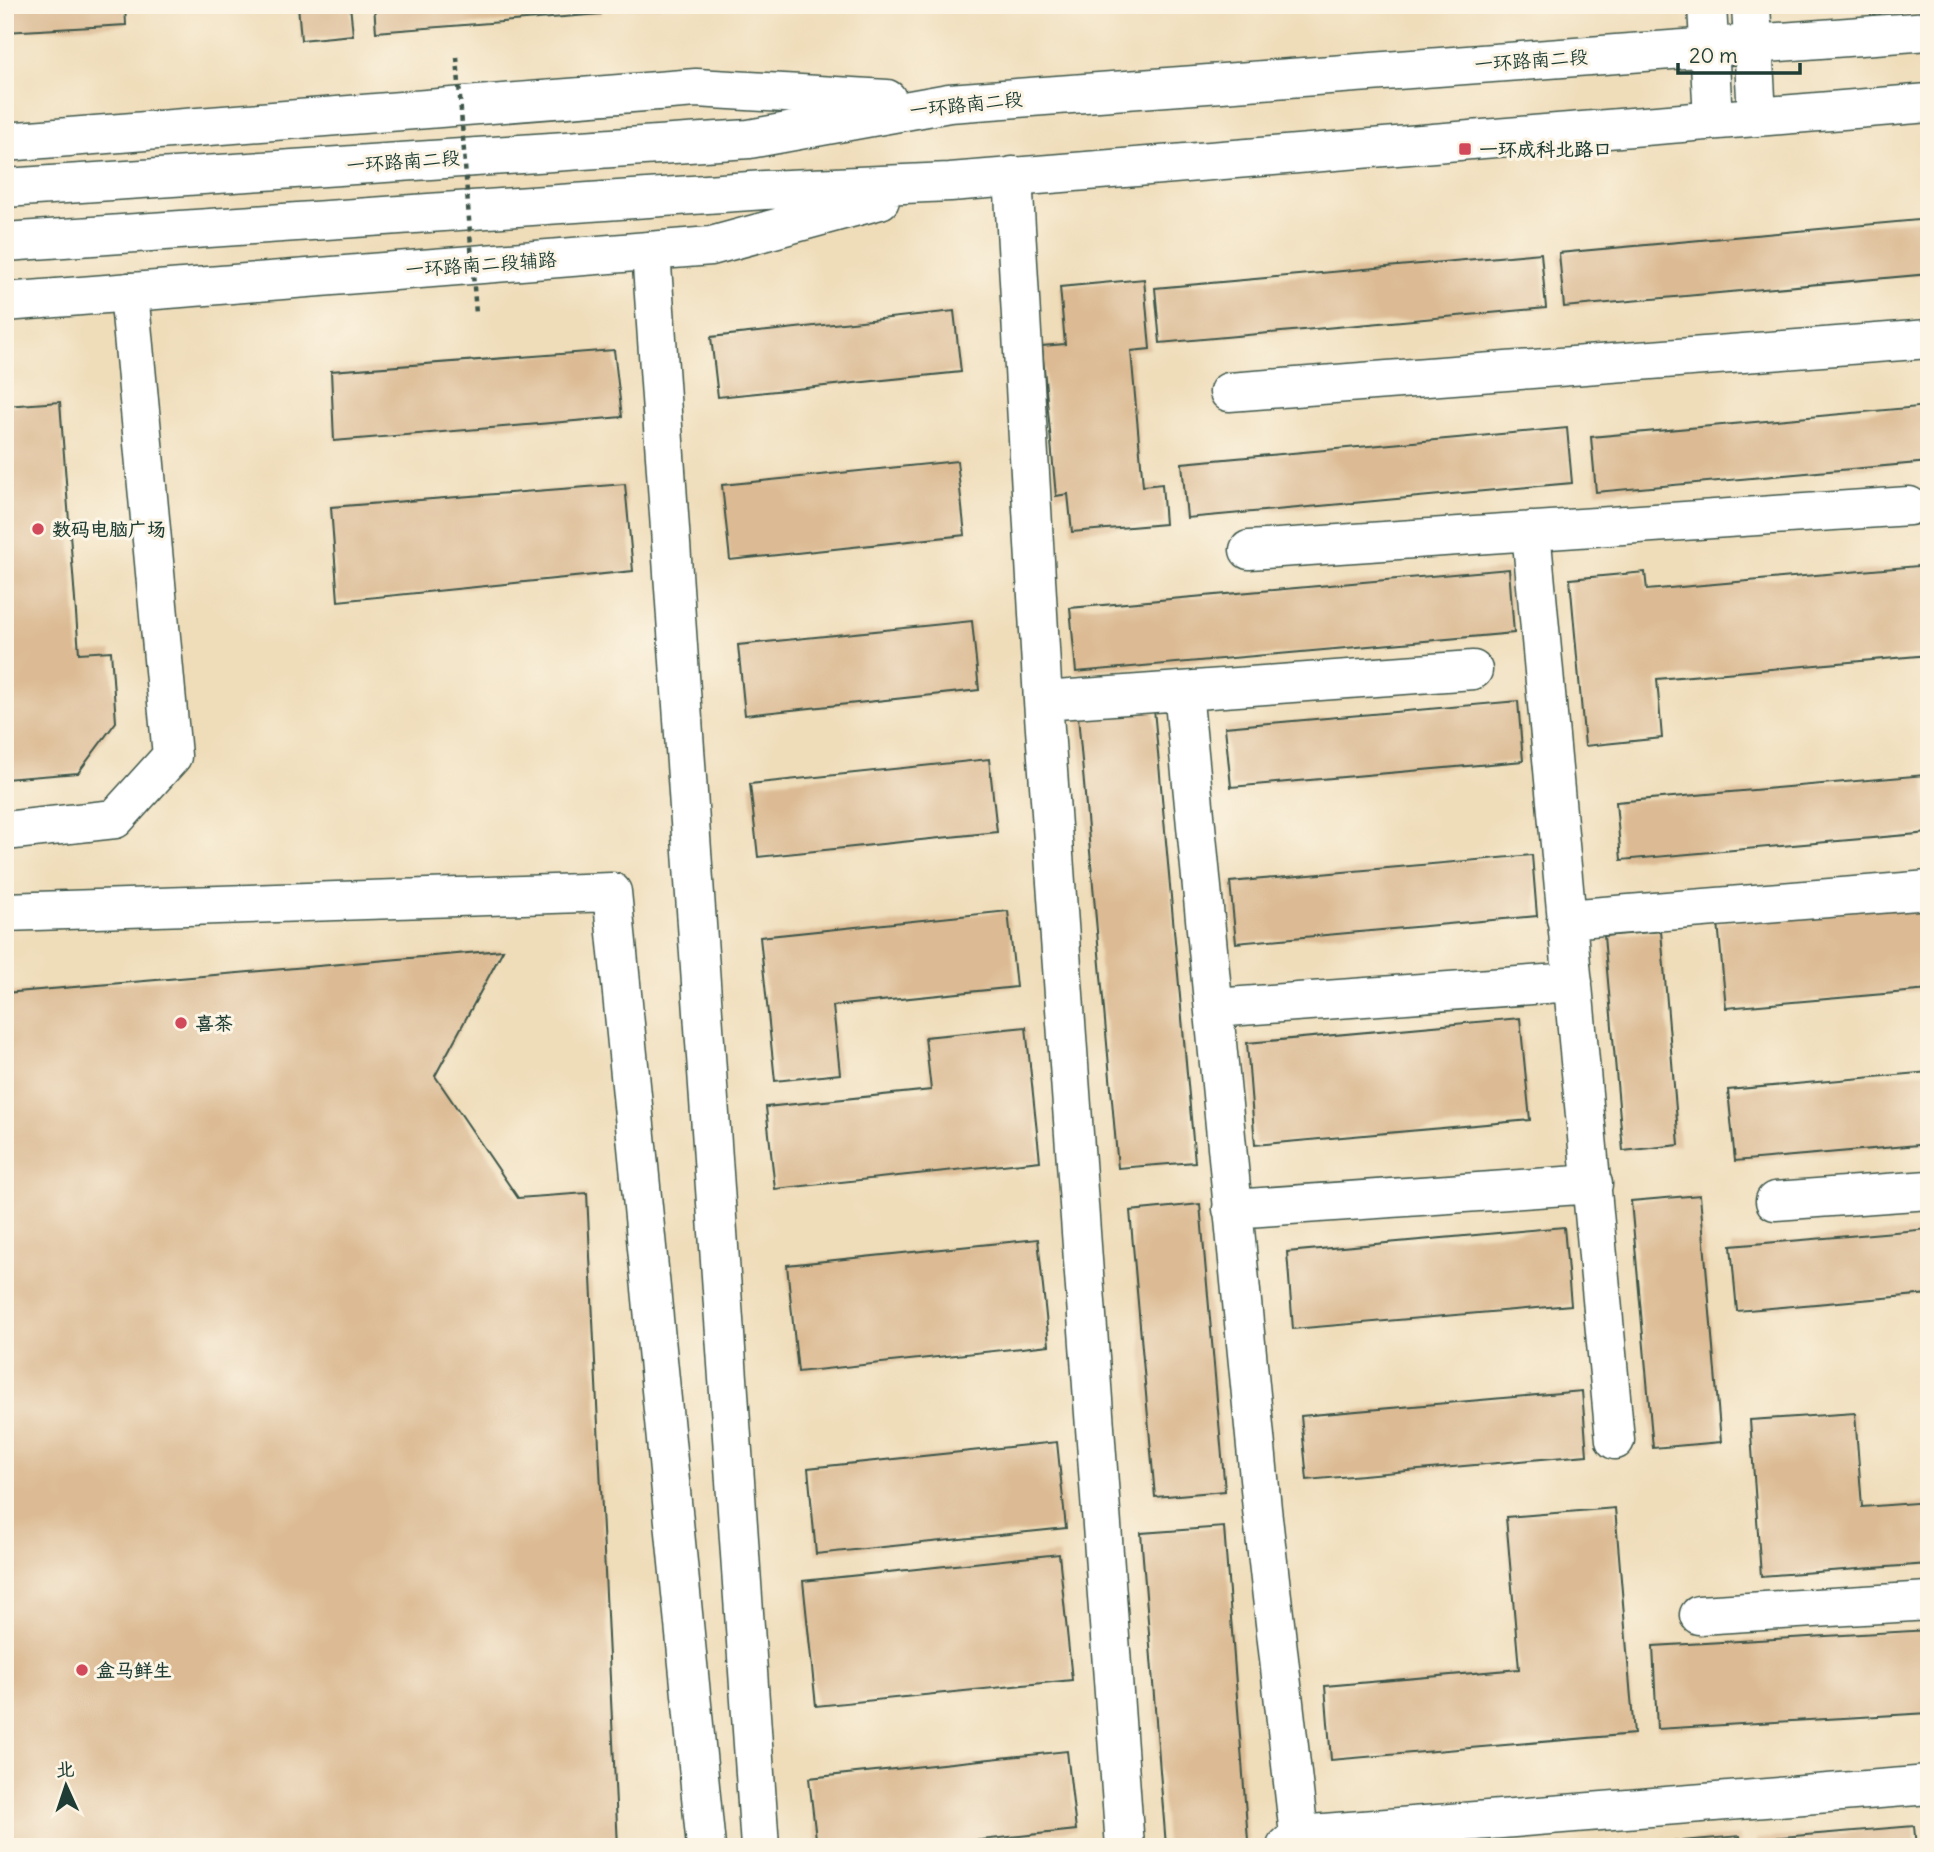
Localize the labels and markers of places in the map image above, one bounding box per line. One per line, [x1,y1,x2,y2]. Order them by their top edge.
place label: 一环成科北路口 [1479,137,1612,161]
marker: 一环成科北路口 [1457,141,1473,157]
place label: 数码电脑广场 [52,517,166,541]
marker: 数码电脑广场 [30,521,46,537]
place label: 喜茶 [195,1011,233,1035]
marker: 喜茶 [173,1015,189,1031]
place label: 盒马鲜生 [96,1658,172,1682]
marker: 盒马鲜生 [74,1662,90,1678]

